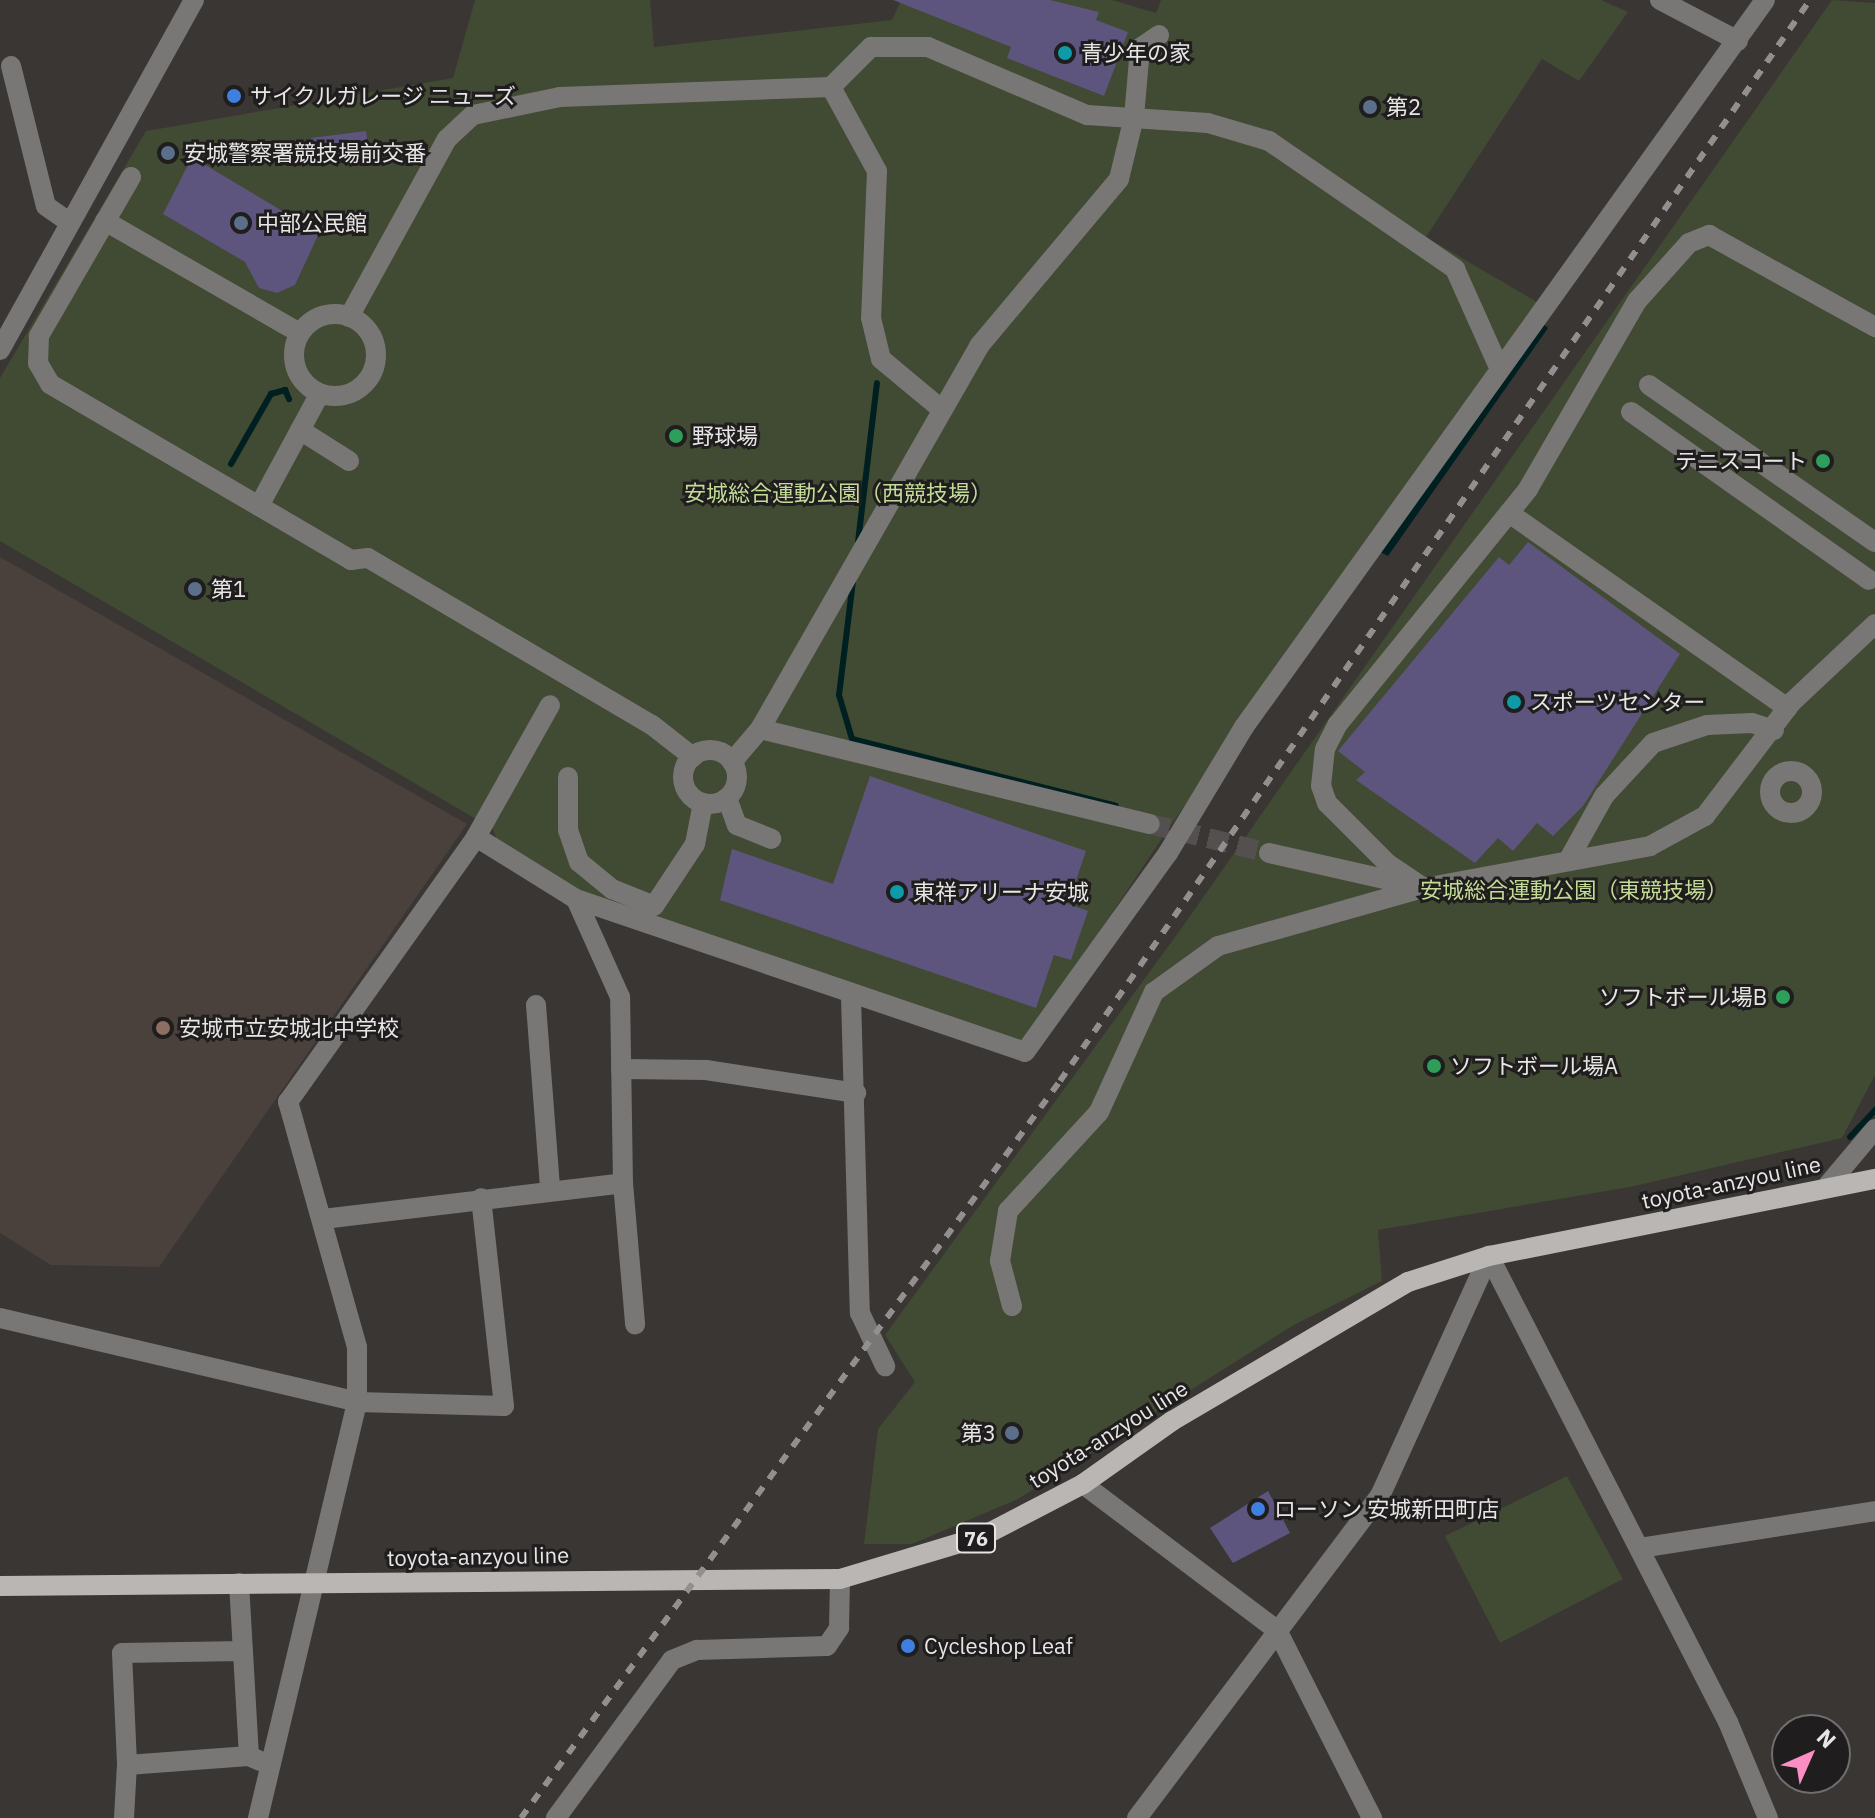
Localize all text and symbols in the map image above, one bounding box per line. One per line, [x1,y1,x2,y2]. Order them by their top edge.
place label: 青少年の家 [1081,40,1191,66]
marker: 青少年の家 [1056,44,1074,62]
place label: サイクルガレージ ニューズ [250,83,519,109]
marker: サイクルガレージ ニューズ [225,87,243,105]
place label: 第2 [1386,94,1421,120]
marker: 第2 [1361,98,1379,116]
place label: 安城警察署競技場前交番 [184,140,426,166]
marker: 安城警察署競技場前交番 [159,144,177,162]
place label: 中部公民館 [257,210,367,236]
marker: 中部公民館 [232,214,250,232]
place label: 野球場 [692,423,758,449]
marker: 野球場 [667,427,685,445]
place label: テニスコート [1675,448,1807,474]
marker: テニスコート [1814,452,1832,470]
park label: 安城総合運動公園（西競技場） [684,480,992,506]
place label: 第1 [211,576,246,602]
marker: 第1 [186,580,204,598]
place label: スポーツセンター [1530,689,1706,715]
marker: スポーツセンター [1505,693,1523,711]
park label: 安城総合運動公園（東競技場） [1420,877,1728,903]
place label: 東祥アリーナ安城 [913,879,1089,905]
marker: 東祥アリーナ安城 [888,883,906,901]
place label: ソフトボール場B [1599,984,1767,1010]
marker: ソフトボール場B [1774,988,1792,1006]
place label: 安城市立安城北中学校 [179,1015,399,1041]
marker: 安城市立安城北中学校 [154,1019,172,1037]
place label: ソフトボール場A [1450,1053,1618,1079]
marker: ソフトボール場A [1425,1057,1443,1075]
street label: toyota-anzyou line [1639,1150,1823,1214]
street label: toyota-anzyou line [1024,1374,1192,1494]
place label: 第3 [961,1420,996,1446]
marker: 第3 [1003,1424,1021,1442]
place label: ローソン 安城新田町店 [1274,1496,1499,1522]
marker: ローソン 安城新田町店 [1249,1500,1267,1518]
road number: 76 [956,1522,996,1554]
street label: toyota-anzyou line [387,1541,569,1571]
place label: Cycleshop Leaf [924,1633,1073,1659]
marker: Cycleshop Leaf [899,1637,917,1655]
north arrow [1771,1714,1851,1794]
text: N [1811,1722,1843,1754]

